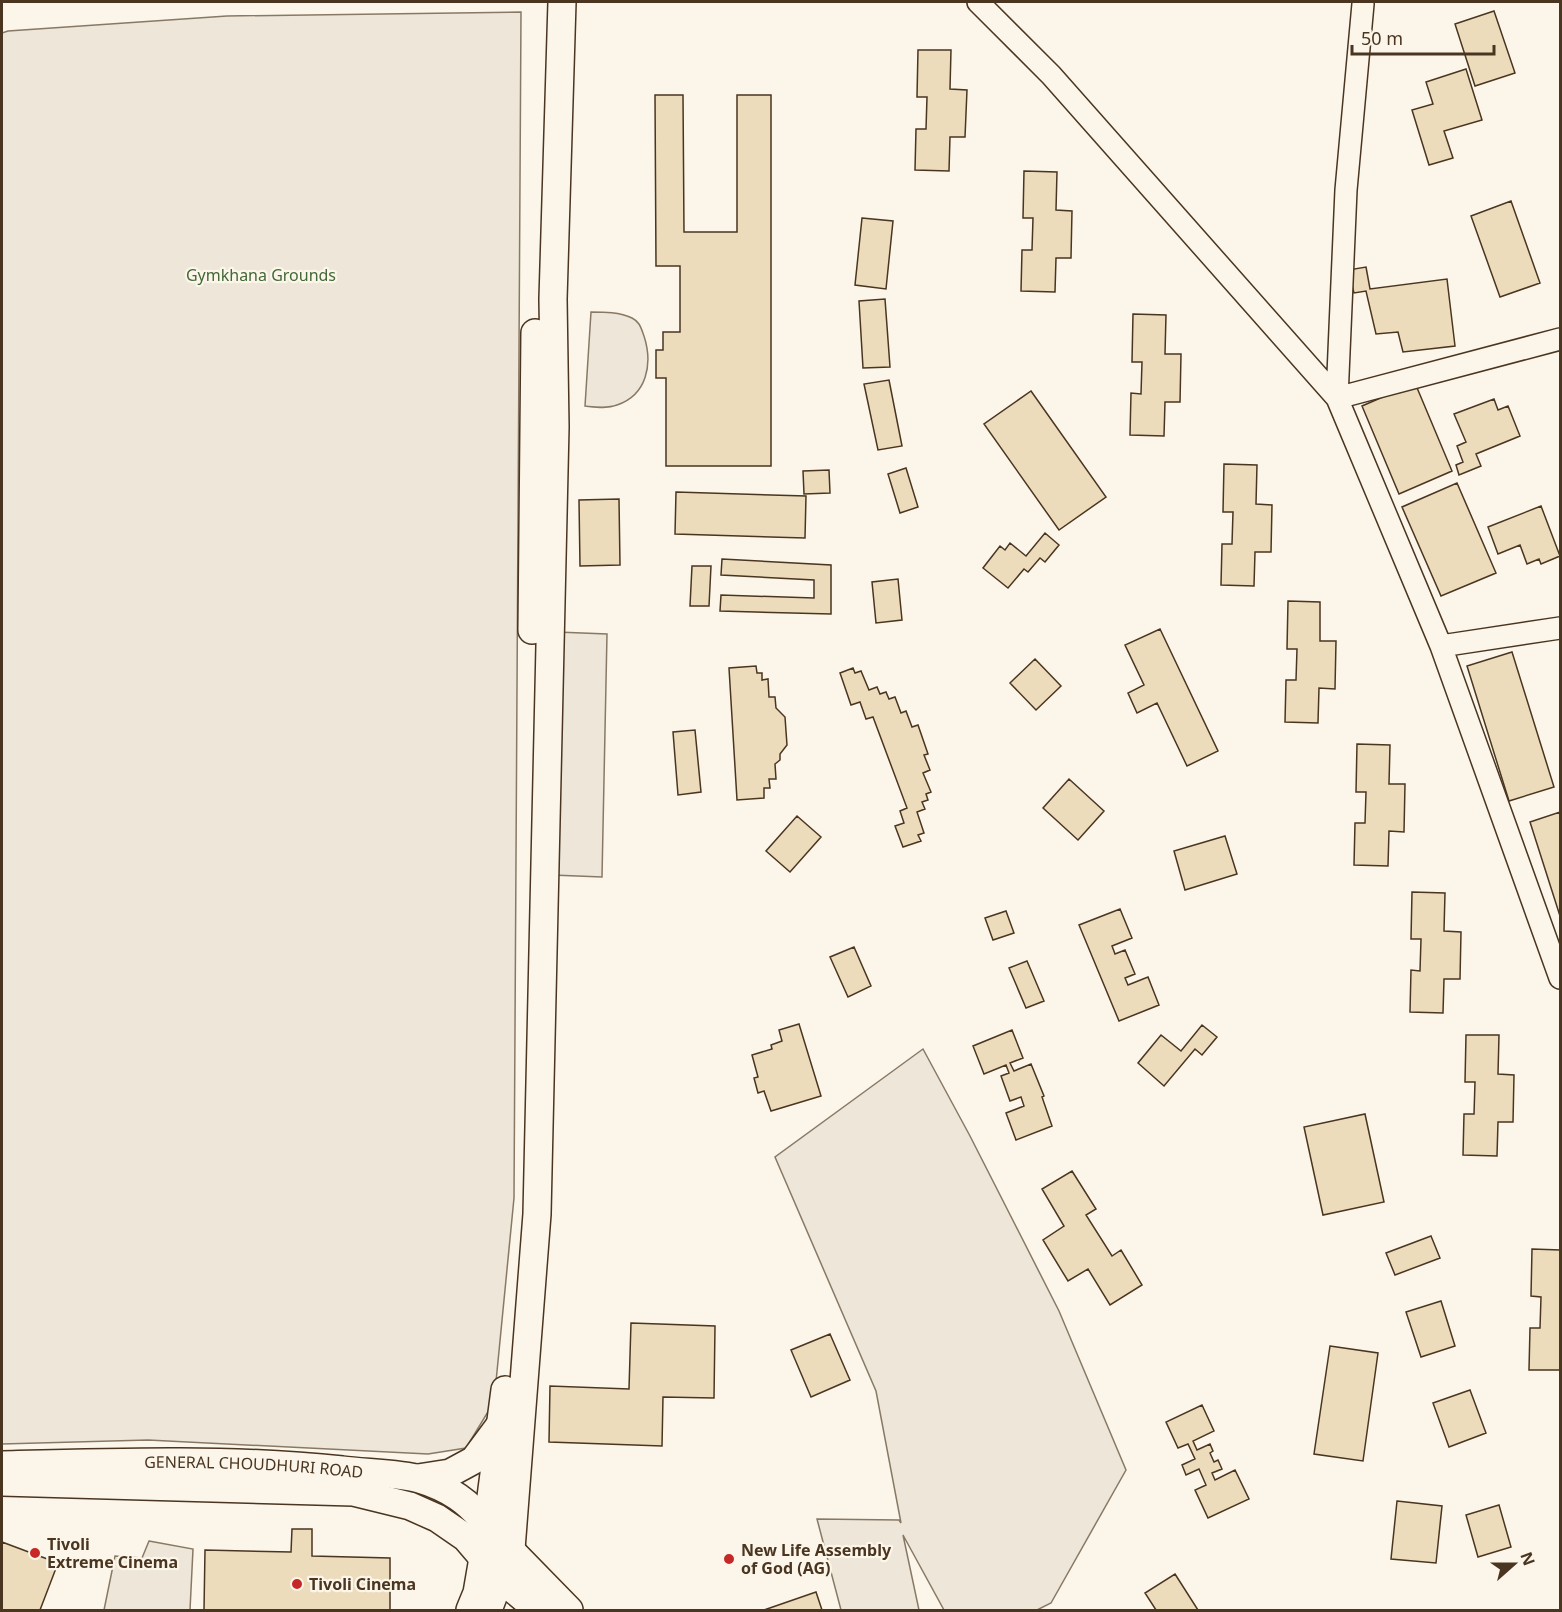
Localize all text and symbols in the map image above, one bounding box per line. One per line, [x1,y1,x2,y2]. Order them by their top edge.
scale bar [1352,18,1494,56]
text: 50 m [1361,26,1403,50]
park label: Gymkhana Grounds [186,264,336,286]
street label: GENERAL CHOUDHURI ROAD [144,1451,364,1483]
place label: Tivoli Extreme Cinema [47,1533,178,1573]
north arrow [1484,1534,1544,1594]
place label: New Life Assembly of God (AG) [741,1539,892,1579]
marker: Tivoli Extreme Cinema [28,1546,42,1560]
text: N [1515,1549,1541,1569]
marker: New Life Assembly of God (AG) [722,1552,736,1566]
place label: Tivoli Cinema [309,1573,416,1595]
marker: Tivoli Cinema [290,1577,304,1591]

